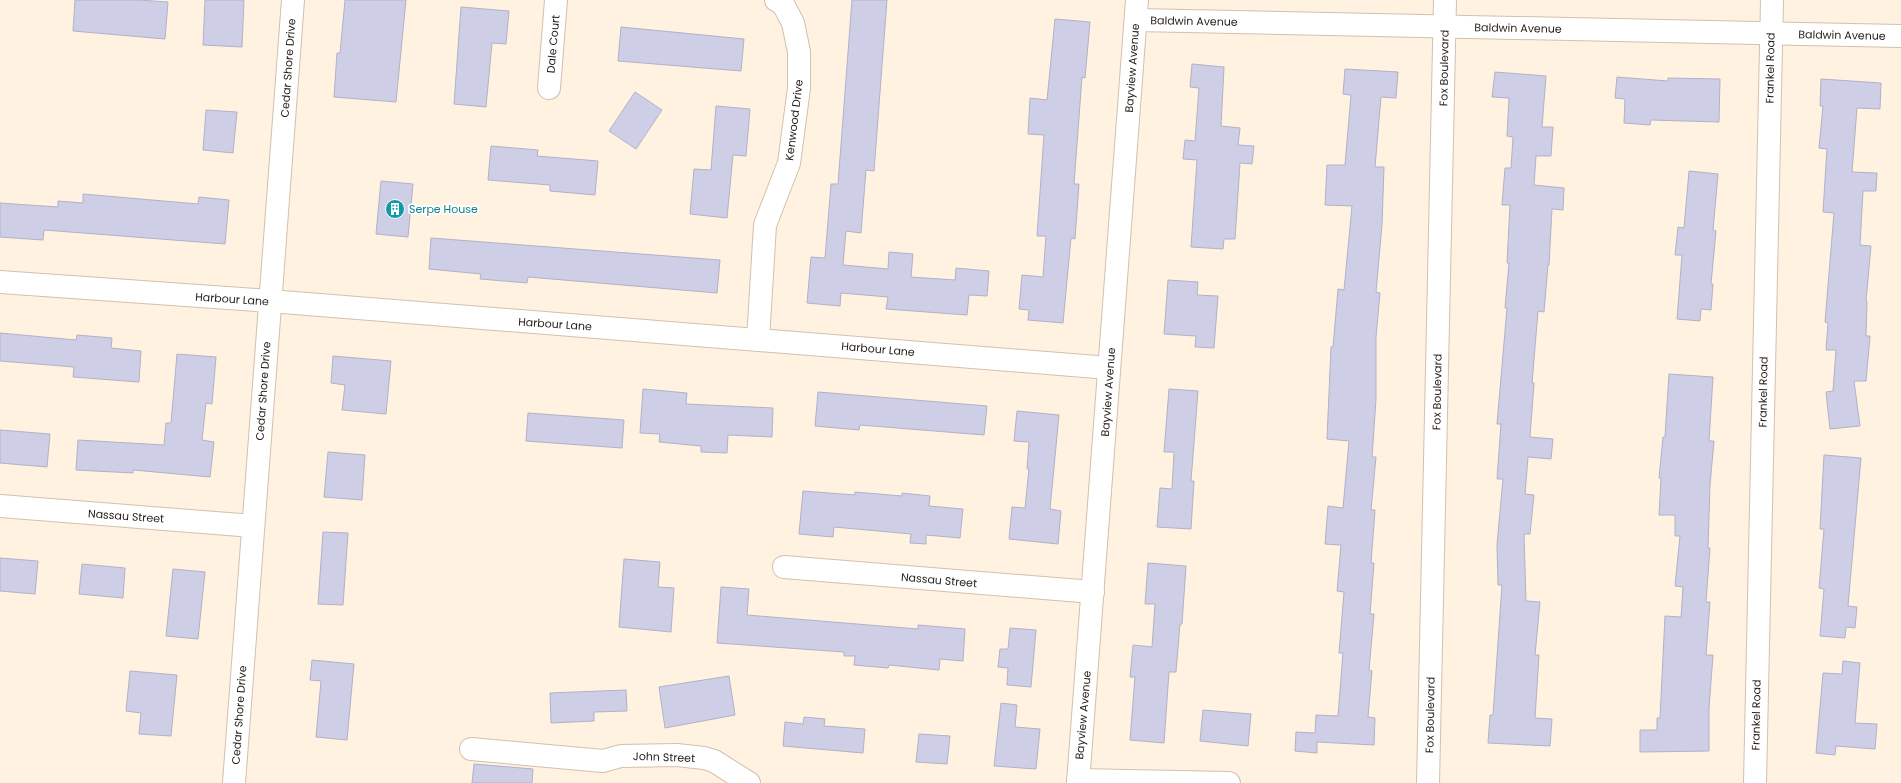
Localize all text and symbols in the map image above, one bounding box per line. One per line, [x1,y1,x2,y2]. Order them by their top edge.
street label: Baldwin Avenue [1150,12,1238,30]
street label: Dale Court [542,14,564,74]
street label: Cedar Shore Drive [277,18,299,118]
street label: Baldwin Avenue [1474,19,1562,37]
street label: Bayview Avenue [1121,23,1143,113]
street label: Baldwin Avenue [1798,26,1886,44]
street label: Fox Boulevard [1435,30,1453,106]
street label: Frankel Road [1761,32,1779,104]
street label: Kenwood Drive [781,78,807,161]
building icon: Serpe House [384,198,406,220]
place label: Serpe House [409,201,478,217]
street label: Harbour Lane [195,288,270,310]
street label: Harbour Lane [518,313,593,335]
street label: Harbour Lane [841,338,916,360]
street label: Cedar Shore Drive [252,341,274,441]
street label: Bayview Avenue [1097,347,1119,437]
street label: Fox Boulevard [1428,354,1446,430]
street label: Frankel Road [1754,356,1772,428]
street label: Nassau Street [87,505,165,527]
street label: Nassau Street [900,569,978,591]
street label: Cedar Shore Drive [228,665,250,765]
street label: Bayview Avenue [1071,670,1095,760]
street label: Fox Boulevard [1421,677,1439,753]
street label: Frankel Road [1747,679,1765,751]
street label: John Street [633,748,695,766]

